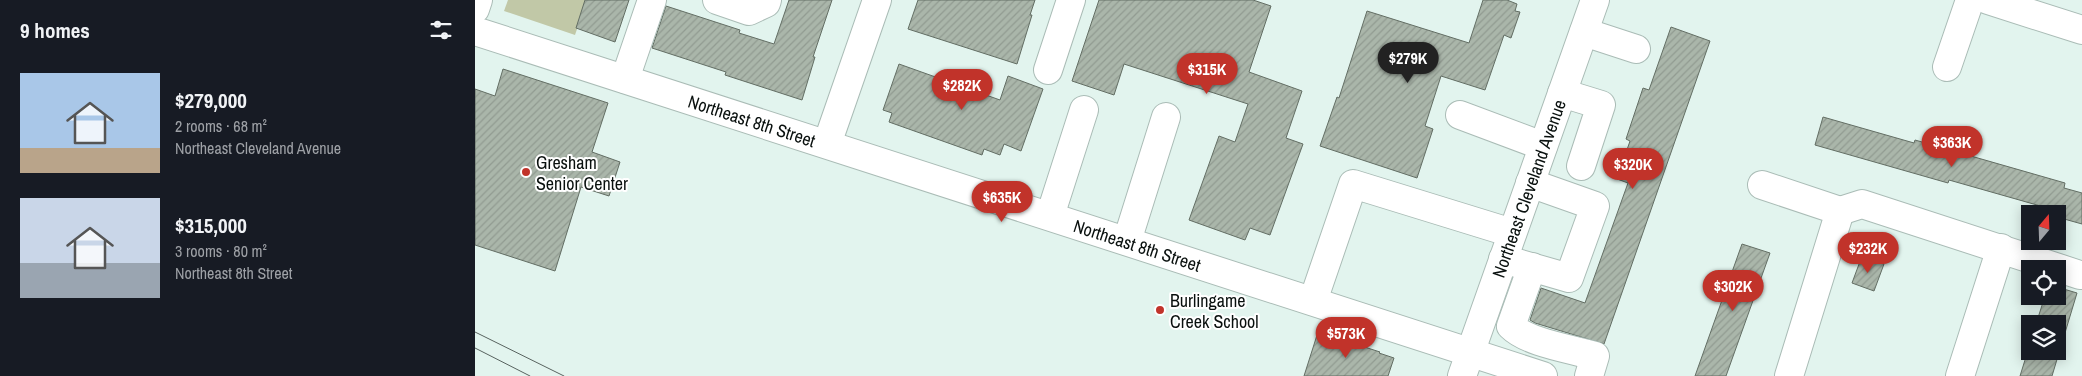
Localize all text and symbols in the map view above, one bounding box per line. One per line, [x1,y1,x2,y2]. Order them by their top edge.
text: 9 homes [20,16,90,45]
icon: filters [427,16,455,44]
pin: $279K [1373,42,1443,84]
text: $279K [1389,47,1427,69]
pin: $315K [1172,52,1242,95]
text: $315K [1188,58,1226,80]
pin: $282K [927,68,997,111]
text: $282K [943,74,981,96]
text: $279,000 [175,86,247,115]
street label: Northeast 8th Street [685,88,819,153]
icon: home [60,93,120,153]
street label: Northeast Cleveland Avenue [1485,96,1571,281]
text: 2 rooms · 68 m² [175,115,267,137]
pin: $363K [1917,126,1987,168]
text: $363K [1933,131,1971,153]
text: Northeast Cleveland Avenue [175,137,341,159]
pin: $320K [1598,148,1668,190]
place label: Gresham Senior Center [536,150,628,196]
text: $320K [1614,153,1652,175]
marker: Gresham Senior Center [520,166,532,178]
pin: $635K [967,180,1037,223]
text: $635K [983,186,1021,208]
north arrow [2021,205,2066,250]
map controls [2021,205,2066,360]
text: $315,000 [175,211,247,240]
street label: Northeast 8th Street [1071,213,1204,277]
icon: home [60,218,120,278]
pin: $232K [1833,232,1903,274]
text: $232K [1849,237,1887,259]
text: 3 rooms · 80 m² [175,240,267,262]
button: locate [2021,260,2066,305]
text: Northeast 8th Street [175,262,292,284]
pin: $302K [1698,270,1768,312]
text: $302K [1714,275,1752,297]
place label: Burlingame Creek School [1170,288,1259,334]
marker: Burlingame Creek School [1154,304,1166,316]
button: layers [2021,315,2066,360]
pin: $573K [1311,316,1381,359]
text: $573K [1327,322,1365,344]

